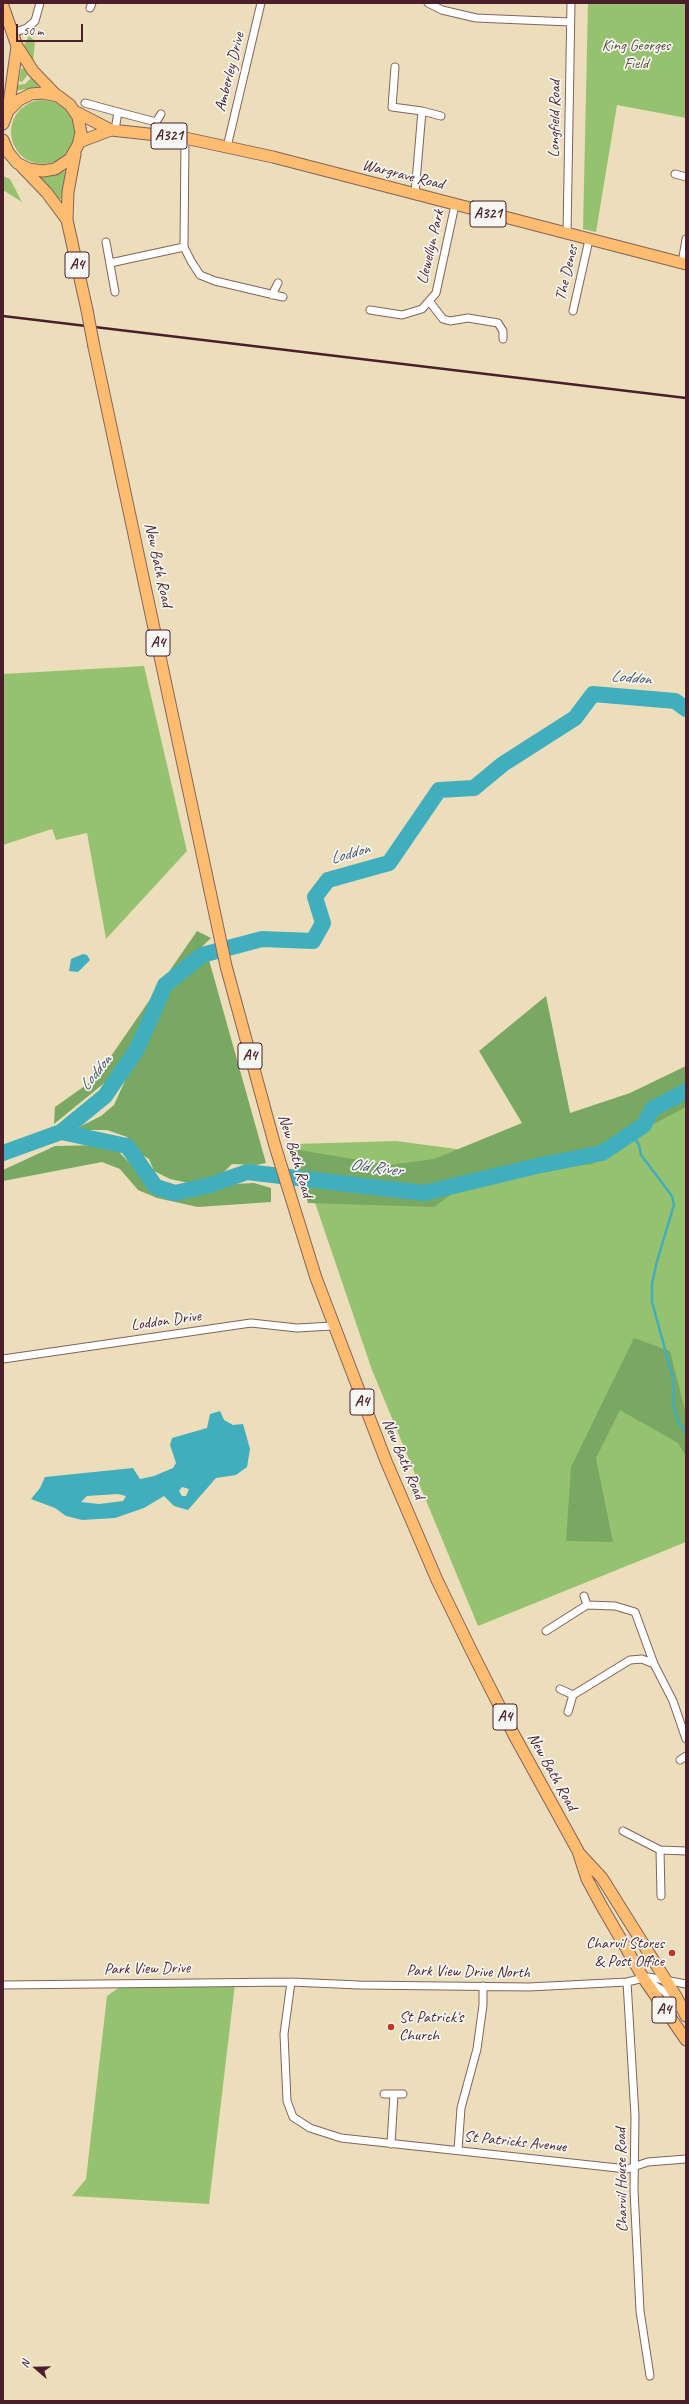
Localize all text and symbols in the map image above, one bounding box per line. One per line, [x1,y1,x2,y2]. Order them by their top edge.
scale bar [18,16,85,42]
text: 50 m [23,23,43,39]
street label: Amberley Drive [211,30,249,114]
park label: King Georges Field [602,36,670,74]
street label: Longfield Road [545,80,565,158]
road number: A321 [151,123,187,149]
street label: Wargrave Road [360,156,446,194]
road number: A321 [470,201,506,227]
street label: Llewellyn Park [413,208,449,286]
street label: The Denes [551,243,583,303]
road number: A4 [65,252,89,278]
street label: New Bath Road [140,521,176,609]
road number: A4 [146,630,170,656]
water label: Loddon [610,666,652,690]
water label: Loddon [328,839,372,869]
road number: A4 [238,1043,262,1069]
water label: Loddon [75,1051,117,1095]
street label: New Bath Road [273,1112,317,1200]
water label: Old River [349,1155,403,1181]
street label: Loddon Drive [130,1307,202,1335]
road number: A4 [350,1389,374,1415]
street label: New Bath Road [377,1416,429,1502]
road number: A4 [493,1704,517,1730]
street label: New Bath Road [523,1730,581,1814]
place label: Charvil Stores & Post Office [586,1934,664,1972]
marker: Charvil Stores & Post Office [667,1948,677,1958]
street label: Park View Drive [104,1959,190,1979]
street label: Park View Drive North [406,1961,530,1983]
road number: A4 [652,1997,676,2023]
place label: St Patrick's Church [399,2008,463,2046]
marker: St Patrick's Church [386,2022,396,2032]
street label: St Patricks Avenue [463,2127,567,2157]
street label: Charvil House Road [611,2128,633,2232]
north arrow [16,2348,56,2388]
text: N [17,2358,32,2369]

